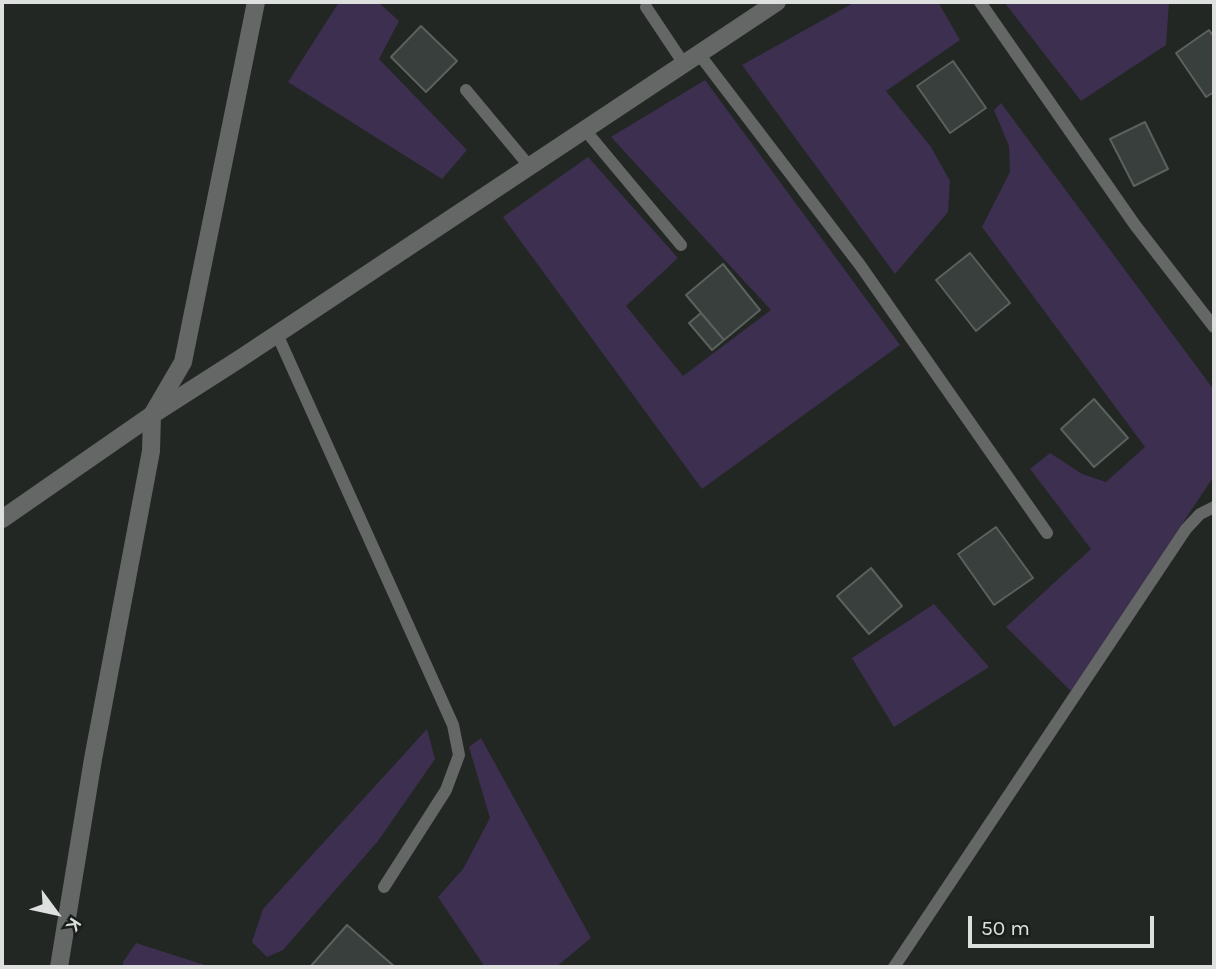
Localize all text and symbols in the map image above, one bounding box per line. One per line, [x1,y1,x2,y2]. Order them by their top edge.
north arrow [21,878,91,948]
scale bar [971,902,1156,946]
text: K [61,913,86,936]
text: 50 m [981,916,1030,940]

